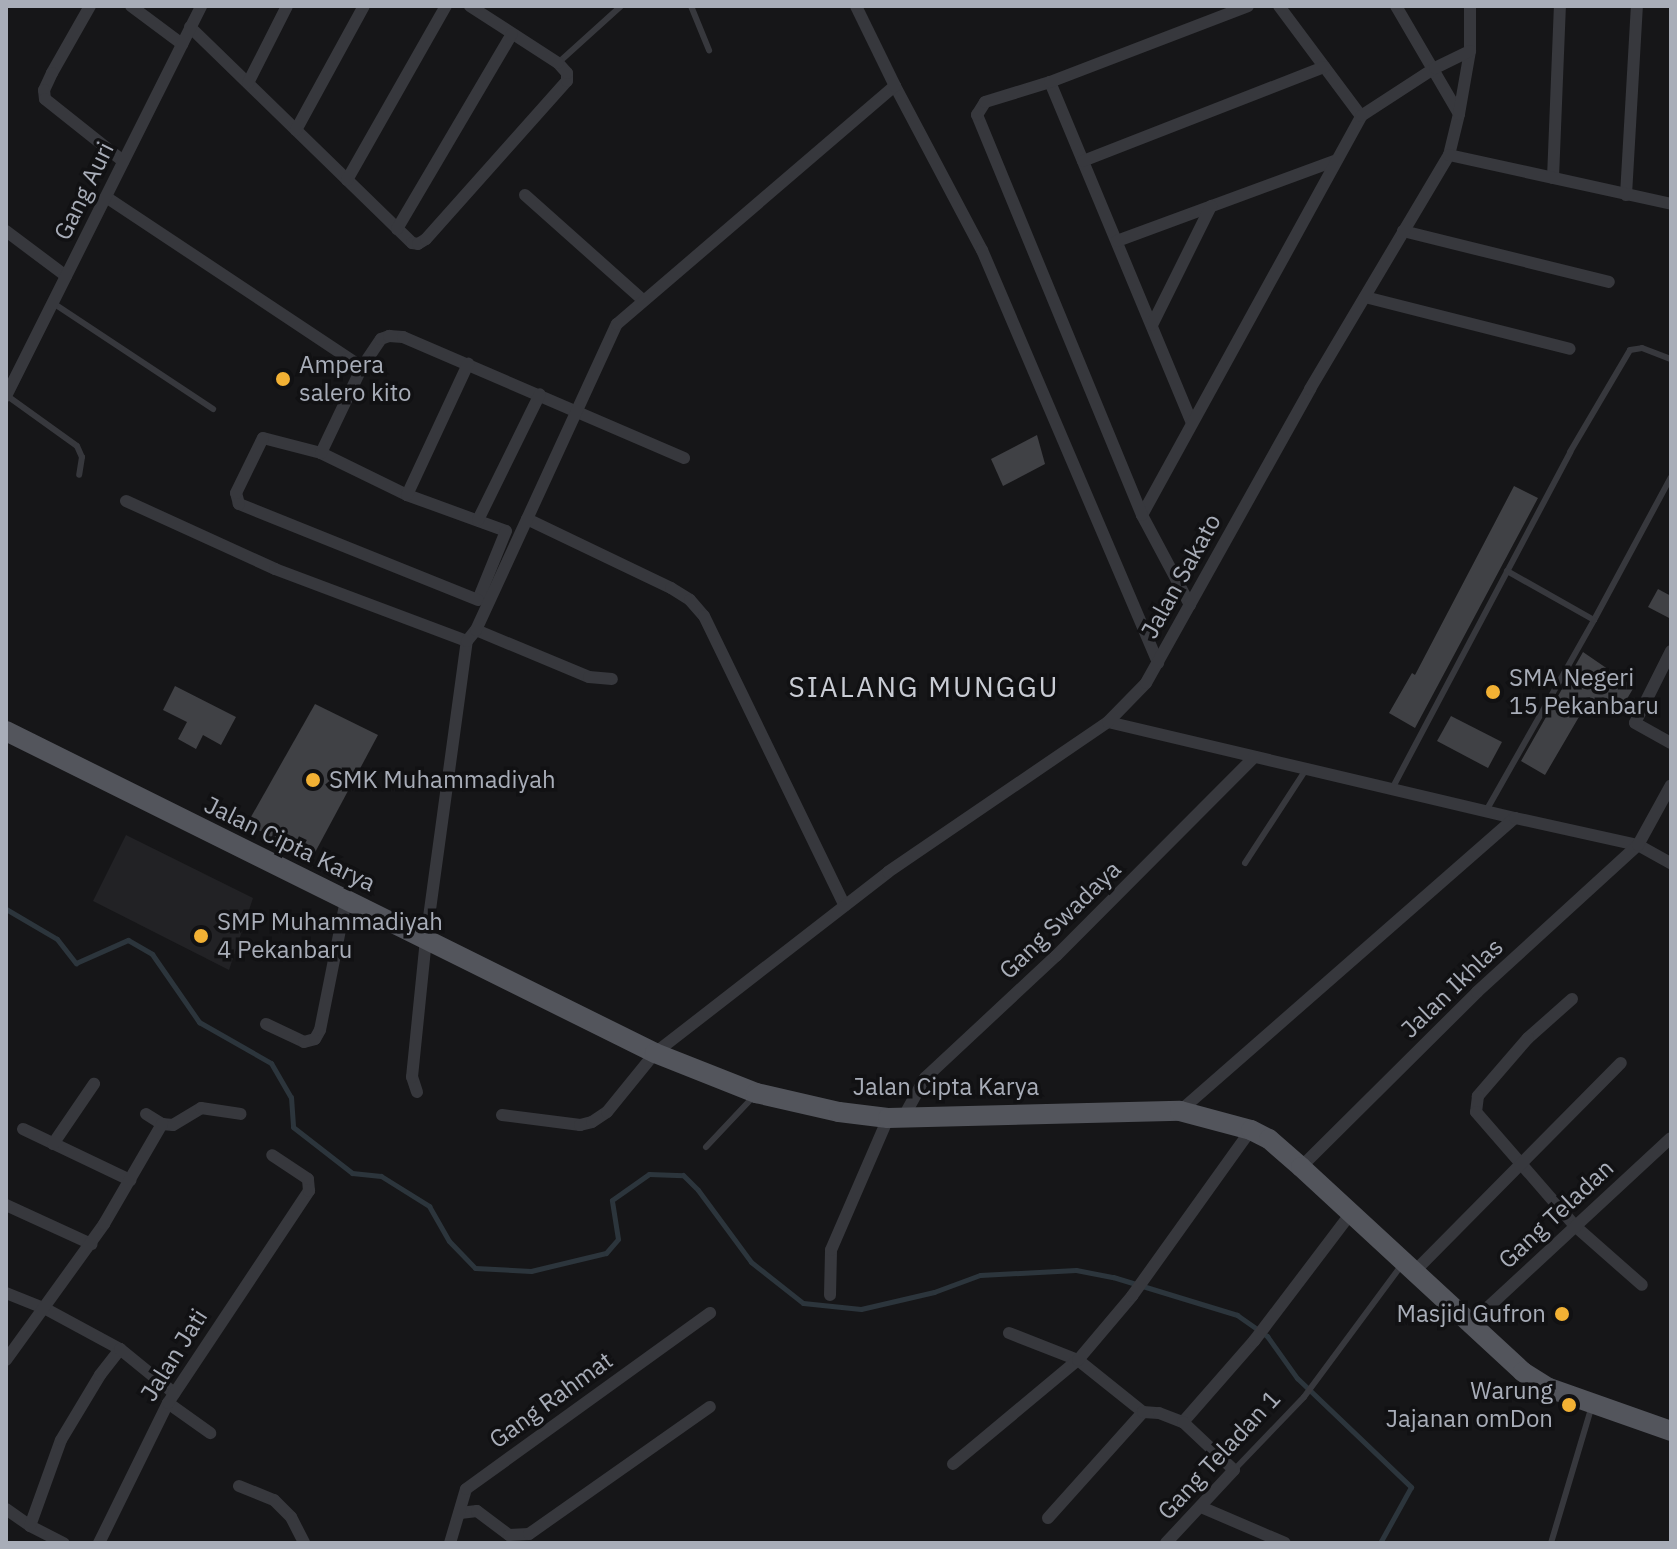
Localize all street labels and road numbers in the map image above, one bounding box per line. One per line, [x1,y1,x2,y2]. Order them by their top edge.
street label: Gang Auri [48,137,120,245]
street label: Jalan Sakato [1135,509,1227,643]
street label: Jalan Cipta Karya [200,790,380,898]
street label: Gang Swadaya [993,855,1127,985]
street label: Jalan Ikhlas [1395,932,1509,1044]
street label: Jalan Cipta Karya [853,1073,1039,1101]
street label: Gang Teladan [1493,1154,1619,1274]
street label: Jalan Jati [134,1304,214,1406]
street label: Gang Rahmat [484,1346,618,1454]
street label: Gang Teladan 1 [1152,1384,1286,1526]

